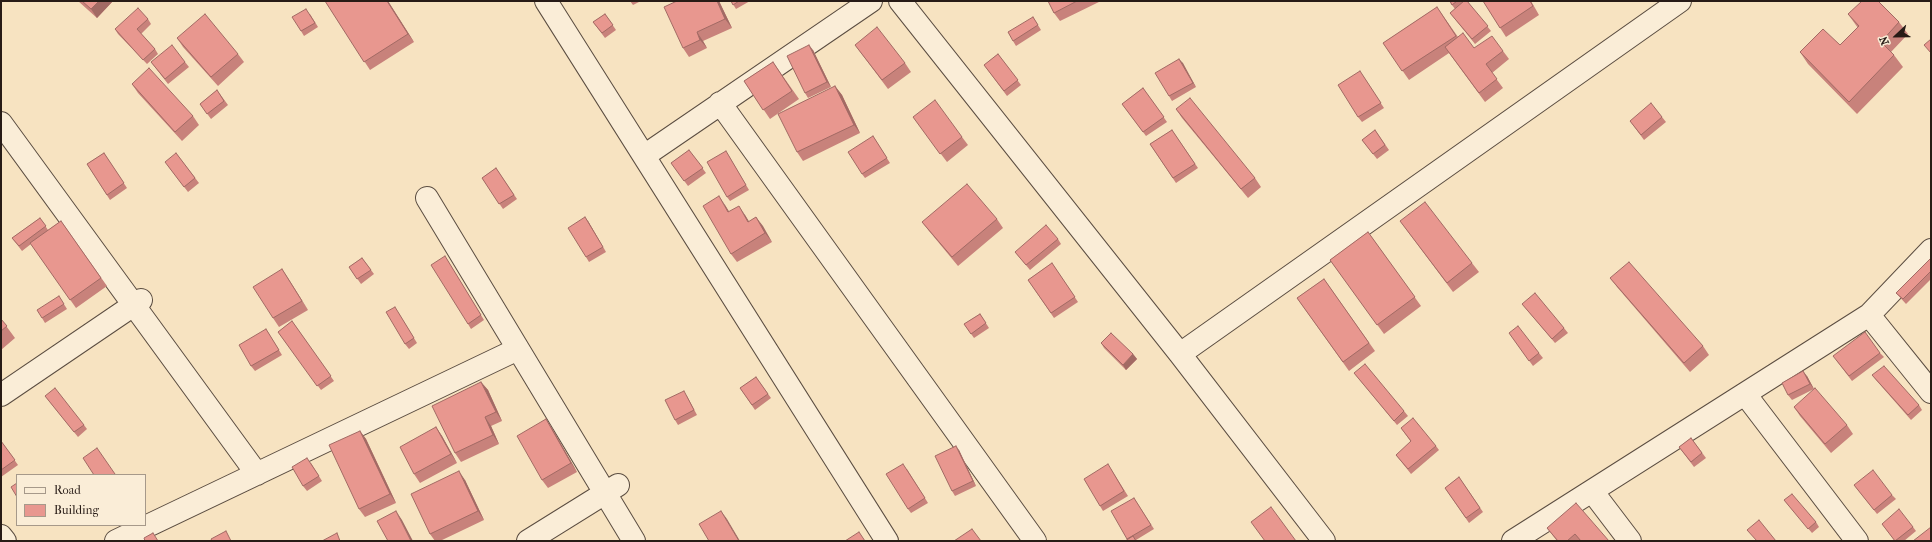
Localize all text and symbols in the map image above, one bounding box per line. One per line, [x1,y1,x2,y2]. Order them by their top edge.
north arrow [1876,16,1916,56]
text: N [1877,34,1892,47]
legend [16,474,146,526]
text: Road [54,483,81,497]
text: Building [54,503,99,517]

